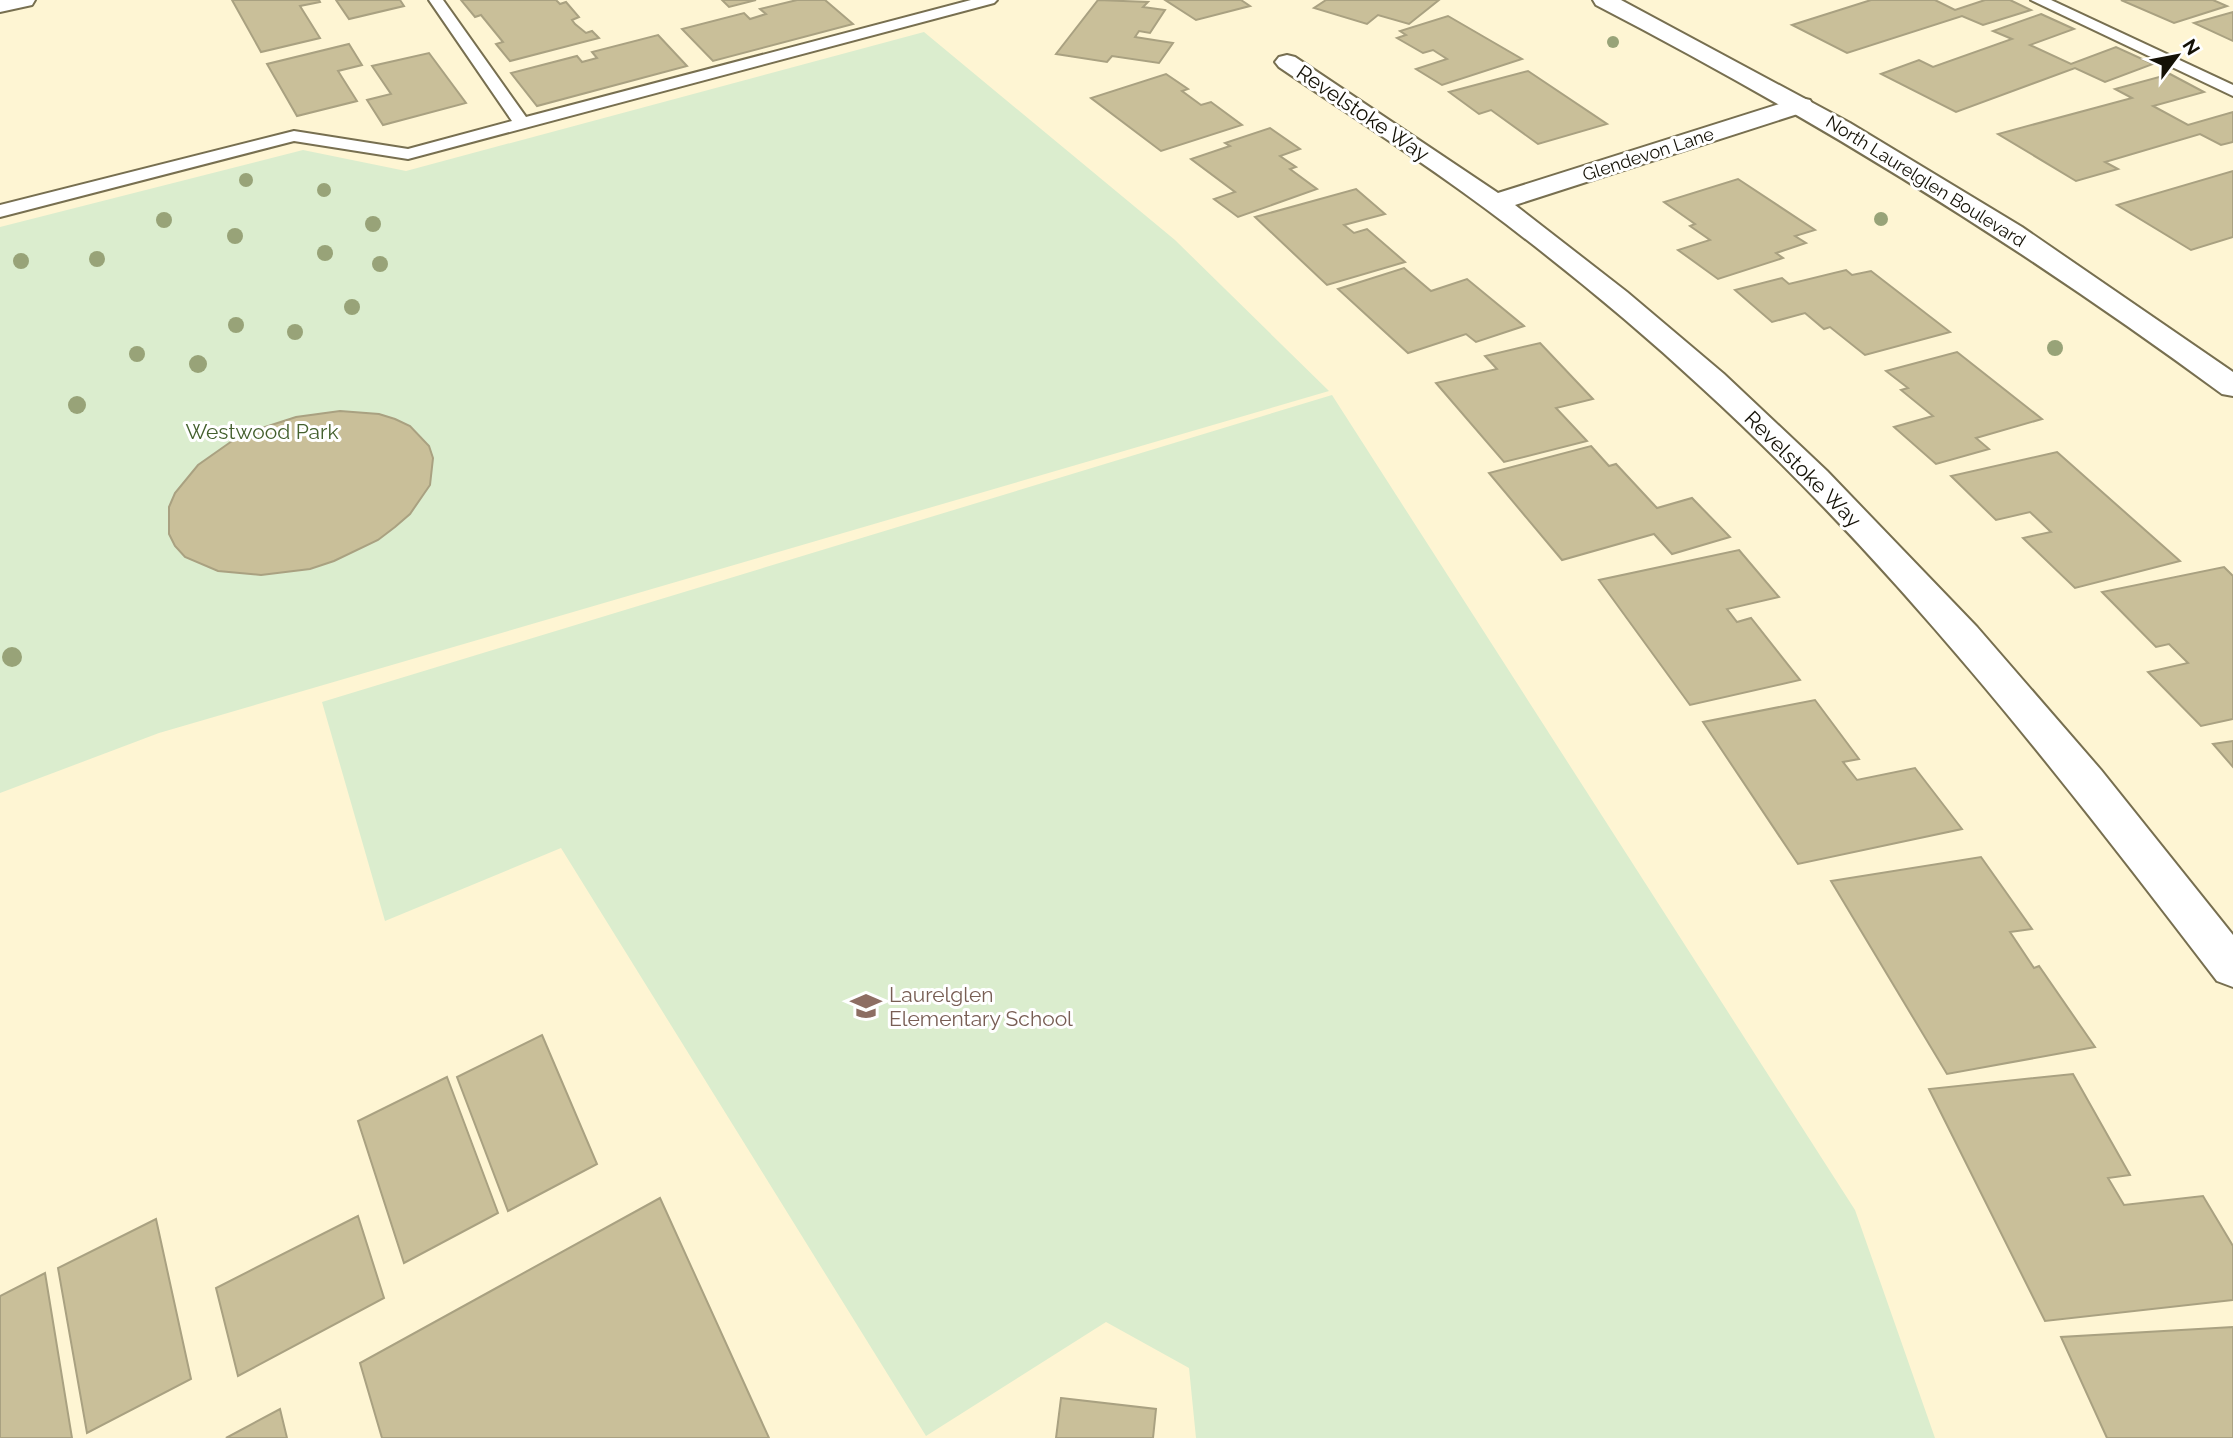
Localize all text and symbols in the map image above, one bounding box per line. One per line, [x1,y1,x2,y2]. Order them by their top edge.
north arrow [2142,21,2212,91]
text: N [2178,35,2205,59]
street label: Revelstoke Way [1292,59,1434,167]
street label: North Laurelglen Boulevard [1822,111,2030,251]
street label: Glendevon Lane [1580,123,1717,185]
street label: Revelstoke Way [1739,405,1867,533]
park label: Westwood Park [185,419,339,444]
place label: Laurelglen Elementary School [889,982,1073,1031]
school or university icon: Laurelglen Elementary School [849,989,883,1023]

